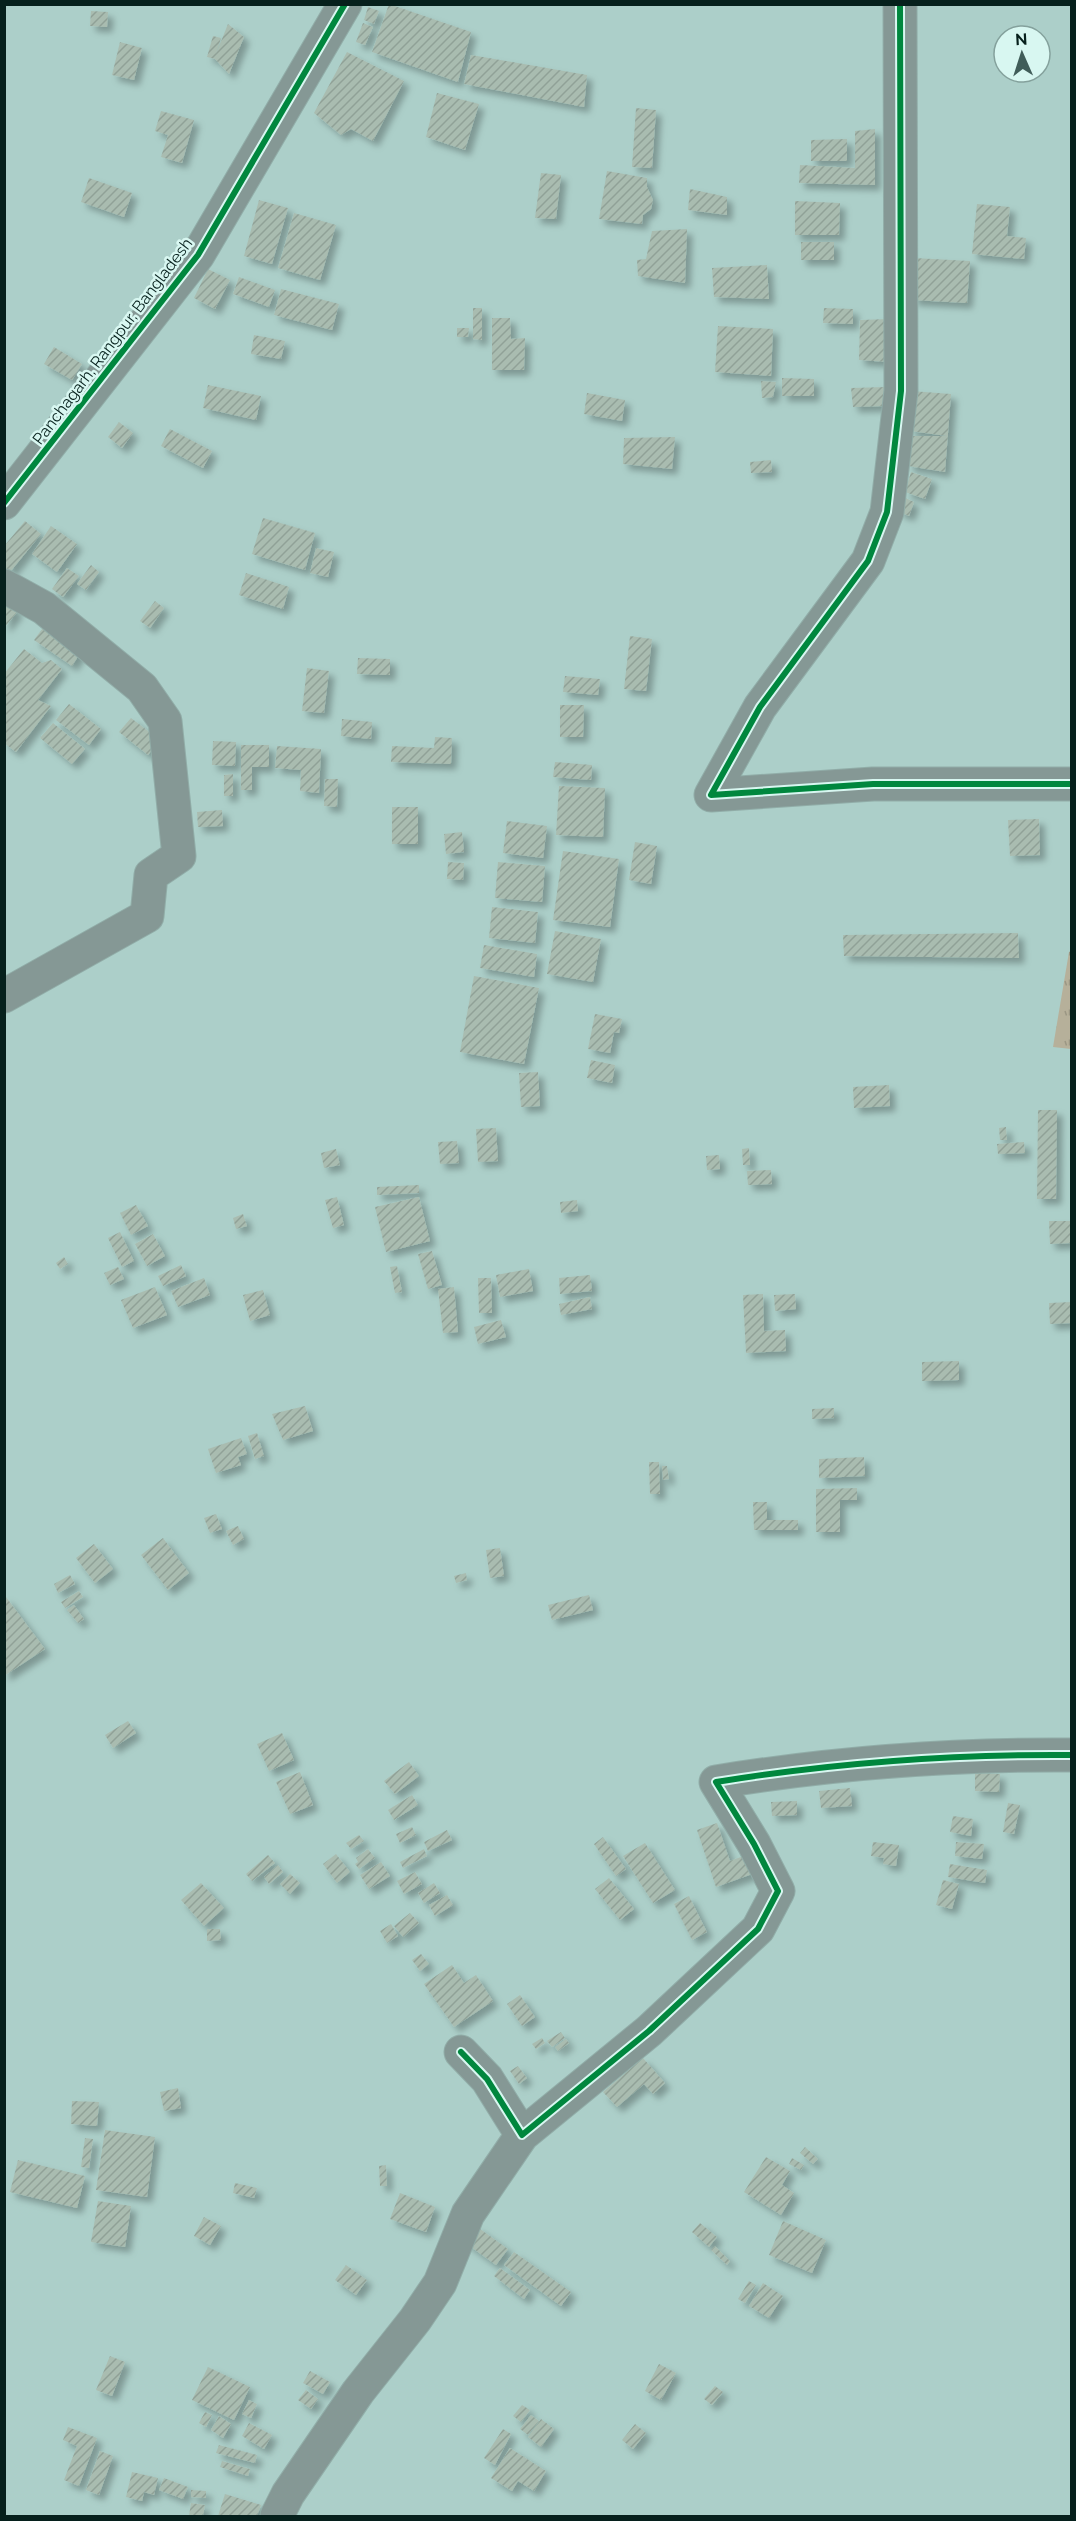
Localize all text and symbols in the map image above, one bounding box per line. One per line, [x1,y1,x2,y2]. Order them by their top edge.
north arrow [992,24,1052,84]
text: N [1015,30,1028,49]
street label: Panchagarh, Rangpur, Bangladesh [29,234,196,448]

